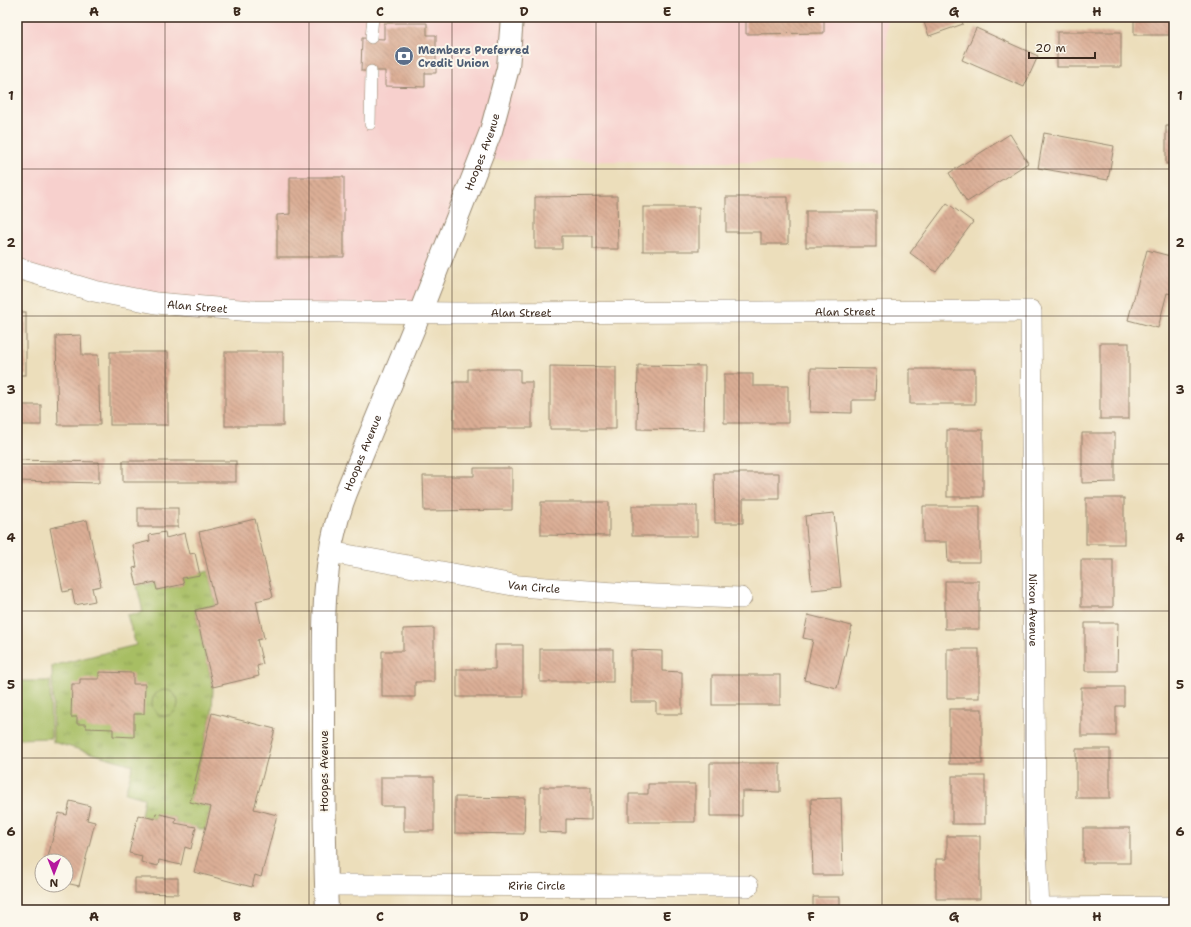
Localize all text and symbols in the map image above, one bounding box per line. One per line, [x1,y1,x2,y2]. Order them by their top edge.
text: A [89,3,99,20]
text: B [233,3,241,20]
text: C [376,3,384,20]
text: D [519,3,529,20]
text: E [663,3,672,20]
text: F [807,3,815,20]
text: G [949,3,960,20]
text: H [1092,3,1102,20]
scale bar [1029,34,1095,60]
text: 20 m [1035,40,1066,56]
place label: Members Preferred Credit Union [418,43,530,71]
bank icon: Members Preferred Credit Union [393,45,415,67]
text: 1 [8,87,14,104]
text: 1 [1177,87,1183,104]
street label: Hoopes Avenue [461,112,503,193]
text: 2 [6,234,16,251]
text: 2 [1175,234,1185,251]
street label: Alan Street [166,297,228,317]
street label: Alan Street [815,305,876,320]
street label: Alan Street [491,306,552,321]
text: 3 [6,381,16,398]
text: 3 [1175,381,1185,398]
street label: Hoopes Avenue [341,412,385,494]
text: 4 [6,529,16,546]
text: 4 [1175,529,1185,546]
street label: Nixon Avenue [1025,574,1041,647]
street label: Van Circle [506,577,561,597]
text: 5 [7,676,15,693]
text: 5 [1176,676,1184,693]
street label: Hoopes Avenue [317,730,332,812]
text: 6 [6,823,16,840]
text: 6 [1175,823,1185,840]
north arrow [34,853,74,893]
text: N [49,875,58,890]
street label: Ririe Circle [508,878,566,894]
text: A [89,908,99,925]
text: B [233,908,241,925]
text: C [376,908,384,925]
text: D [519,908,529,925]
text: E [663,908,672,925]
text: F [807,908,815,925]
text: G [949,908,960,925]
text: H [1092,908,1102,925]

